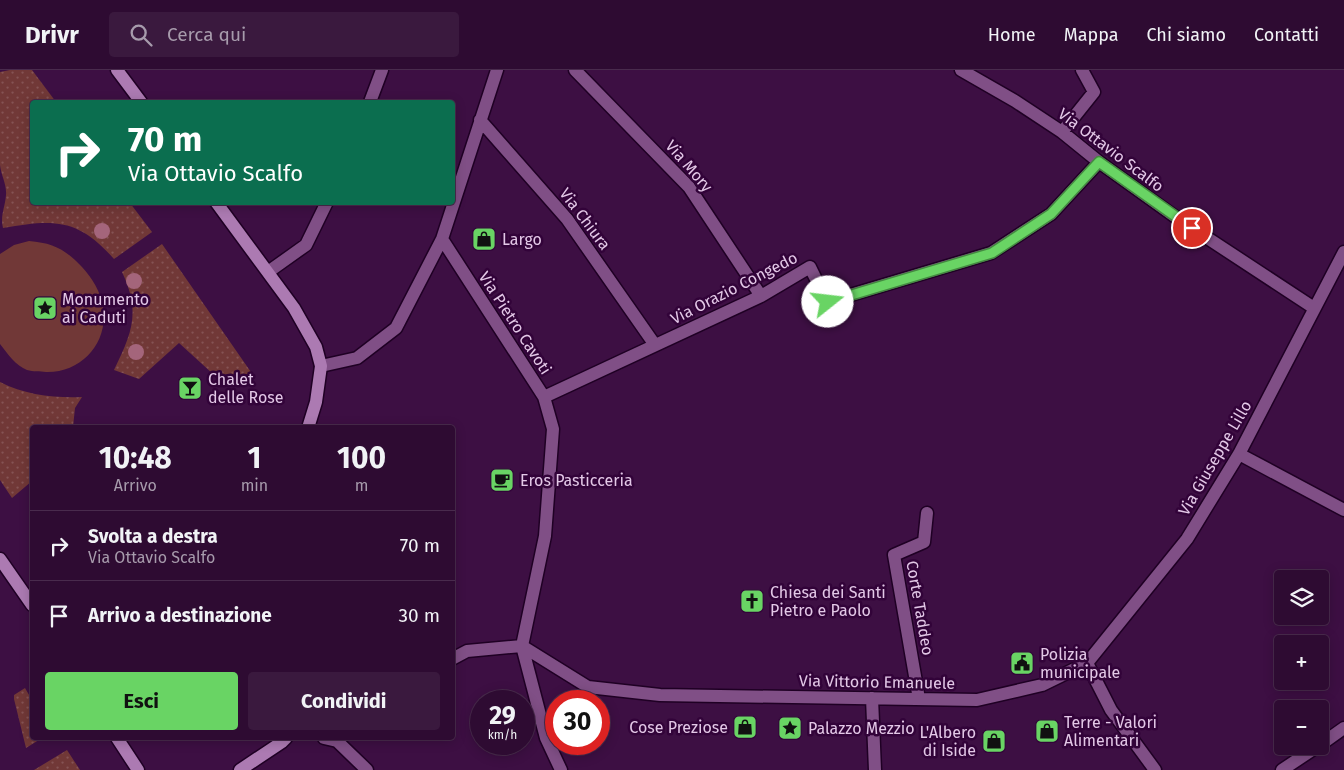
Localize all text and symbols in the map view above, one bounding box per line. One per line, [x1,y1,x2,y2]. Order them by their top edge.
search box [109,12,459,57]
text: Drivr [25,21,79,49]
icon: search [127,21,155,49]
text: Cerca qui [167,23,246,46]
text: Home [988,24,1036,46]
text: Mappa [1064,24,1118,46]
text: Chi siamo [1146,24,1226,46]
text: Contatti [1254,24,1319,46]
street label: Via Ottavio Scalfo [1054,104,1168,196]
text: 70 m [128,118,202,160]
icon: right [45,120,110,185]
street label: Via Mory [661,136,717,196]
text: Via Ottavio Scalfo [128,160,303,187]
street label: Via Chiura [556,184,614,254]
pin [1171,207,1213,249]
icon: arrive [1178,214,1206,242]
shop icon: Largo [471,226,497,252]
place label: Largo [502,230,542,249]
street label: Via Orazio Congedo [667,248,801,328]
street label: Via Pietro Cavoti [475,268,555,378]
position arrow [801,275,853,327]
place label: Monumento ai Caduti [62,290,149,327]
place icon: Monumento ai Caduti [32,295,58,321]
place label: Chalet delle Rose [208,370,284,407]
bar icon: Chalet delle Rose [177,375,203,401]
street label: Via Giuseppe Lillo [1174,397,1256,519]
text: 10:48 [99,440,172,476]
text: 1 [247,440,261,476]
text: 100 [337,440,386,476]
cafe icon: Eros Pasticceria [489,467,515,493]
place label: Eros Pasticceria [520,471,633,490]
text: Arrivo [114,476,157,495]
text: min [241,476,268,495]
text: m [355,476,368,495]
text: Svolta a destra [88,525,218,548]
icon: right [45,532,73,560]
text: 70 m [400,534,440,557]
text: Via Ottavio Scalfo [88,548,215,567]
street label: Corte Taddeo [902,559,938,657]
map controls [1274,570,1329,755]
button: layers [1274,570,1329,625]
place label: Chiesa dei Santi Pietro e Paolo [770,583,886,620]
church icon: Chiesa dei Santi Pietro e Paolo [739,588,765,614]
icon: arrive [45,602,73,630]
text: Arrivo a destinazione [88,604,272,627]
text: 30 m [399,604,440,627]
button: + [1274,635,1329,690]
place label: Polizia municipale [1040,645,1120,682]
public building icon: Polizia municipale [1009,650,1035,676]
street label: Via Vittorio Emanuele [799,671,955,693]
button: Esci [45,672,238,730]
button: Condividi [248,672,440,730]
speed limit sign: 30 [545,690,610,755]
button: − [1274,700,1329,755]
text: 29 [489,701,516,731]
place label: Terre - Valori Alimentari [1064,713,1157,750]
shop icon: Cose Preziose [732,714,758,740]
place icon: Palazzo Mezzio [777,715,803,741]
place label: Cose Preziose [629,718,728,737]
shop icon: Terre - Valori Alimentari [1034,718,1060,744]
place label: Palazzo Mezzio [808,719,915,738]
place label: L'Albero di Iside [919,723,976,760]
text: km/h [488,728,517,742]
shop icon: L'Albero di Iside [981,728,1007,754]

